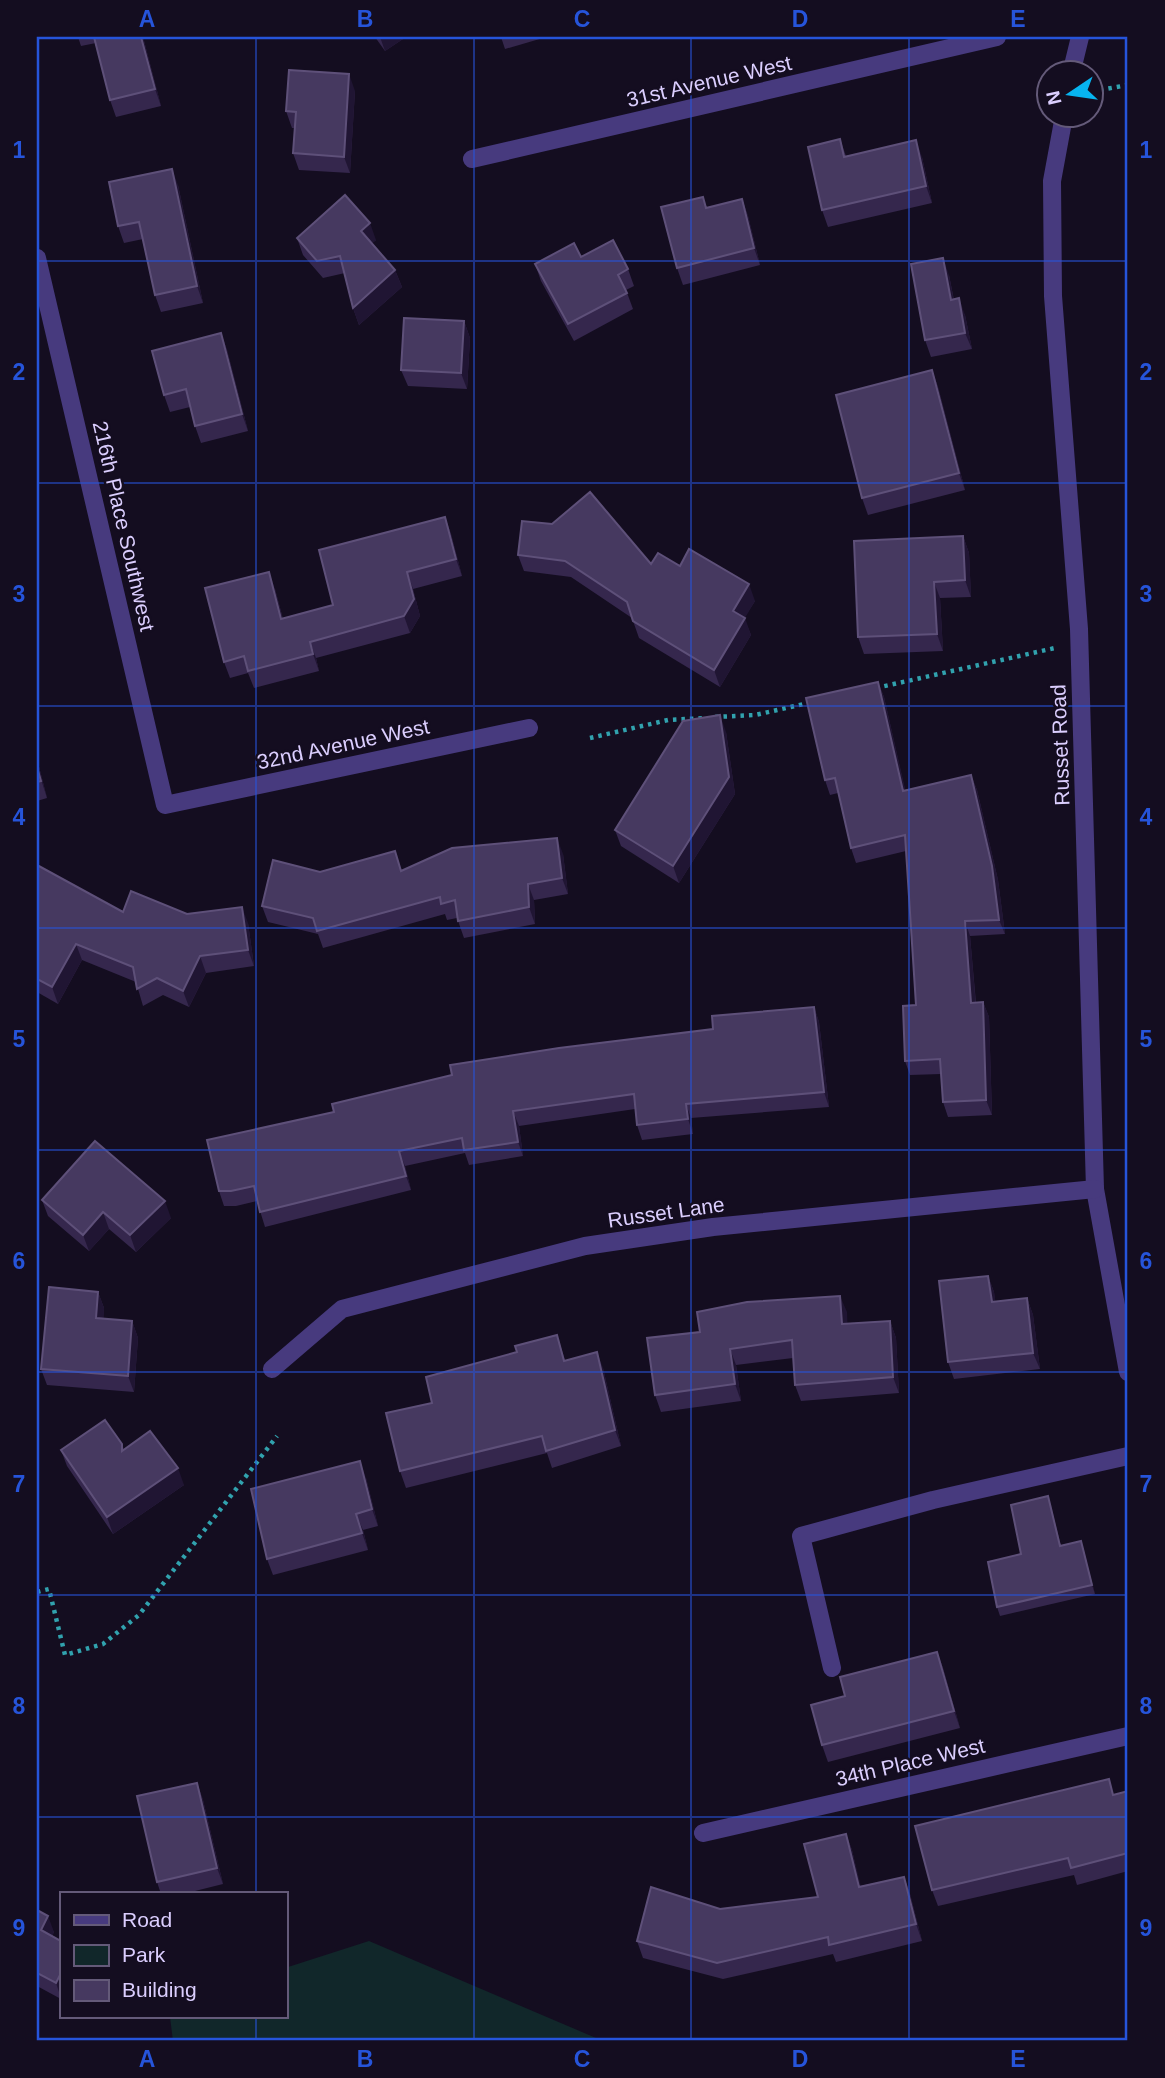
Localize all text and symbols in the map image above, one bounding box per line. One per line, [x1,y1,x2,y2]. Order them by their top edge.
text: A [139,6,155,32]
text: B [357,6,373,32]
text: C [574,6,590,32]
text: D [792,6,808,32]
text: E [1010,6,1026,32]
street label: 31st Avenue West [624,51,794,111]
north arrow [1036,60,1106,130]
text: N [1042,89,1066,107]
text: 1 [13,137,26,163]
text: 1 [1140,137,1153,163]
text: 2 [13,359,25,385]
text: 2 [1140,359,1152,385]
street label: 216th Place Southwest [89,419,159,633]
text: 3 [13,581,25,607]
text: 3 [1140,581,1152,607]
street label: Russet Road [1046,684,1074,806]
street label: 32nd Avenue West [255,714,431,773]
text: 4 [13,804,26,830]
text: 4 [1140,804,1153,830]
text: 5 [13,1026,26,1052]
text: 5 [1140,1026,1153,1052]
street label: Russet Lane [606,1192,726,1232]
text: 6 [13,1248,25,1274]
text: 6 [1140,1248,1152,1274]
text: 7 [13,1471,25,1497]
text: 7 [1140,1471,1152,1497]
text: 8 [13,1693,26,1719]
text: 8 [1140,1693,1153,1719]
street label: 34th Place West [833,1734,987,1790]
legend [60,1892,287,2018]
text: Road [122,1908,172,1931]
text: 9 [13,1915,25,1941]
text: 9 [1140,1915,1152,1941]
text: Park [122,1943,166,1966]
text: Building [122,1978,197,2001]
text: A [139,2046,155,2072]
text: B [357,2046,373,2072]
text: C [574,2046,590,2072]
text: D [792,2046,808,2072]
text: E [1010,2046,1026,2072]

